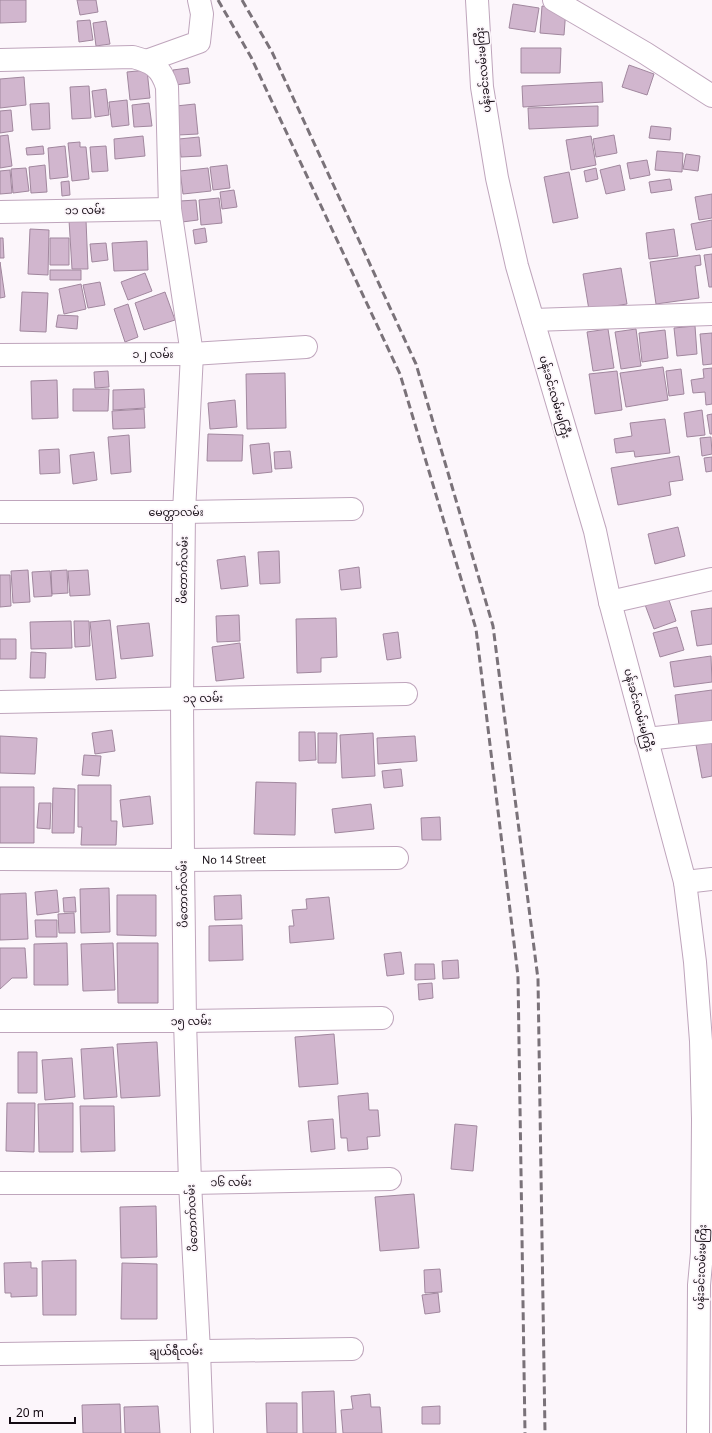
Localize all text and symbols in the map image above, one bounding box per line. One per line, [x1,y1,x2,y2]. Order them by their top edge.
street label: ပန်းခင်းလမ်းမကြီး [471,26,496,113]
street label: ၁၁ လမ်း [65,202,105,217]
street label: ၁၂ လမ်း [133,346,174,363]
street label: ပန်းခင်းလမ်းမကြီး [535,354,575,441]
street label: မေတ္တာလမ်း [148,504,204,521]
street label: ပိတောက်လမ်း [174,536,191,604]
street label: ပန်းခင်းလမ်းမကြီး [619,667,658,754]
street label: ၁၃ လမ်း [183,690,223,707]
street label: No 14 Street [202,851,266,867]
street label: ပိတောက်လမ်း [174,860,191,928]
street label: ၁၅ လမ်း [170,1013,212,1030]
street label: ၁၆ လမ်း [210,1174,252,1189]
street label: ပိတောက်လမ်း [182,1184,201,1252]
street label: ပန်းခင်းလမ်းမကြီး [692,1224,711,1310]
street label: ချယ်ရီလမ်း [149,1343,203,1360]
scale bar [10,1399,75,1425]
text: 20 m [16,1404,44,1421]

